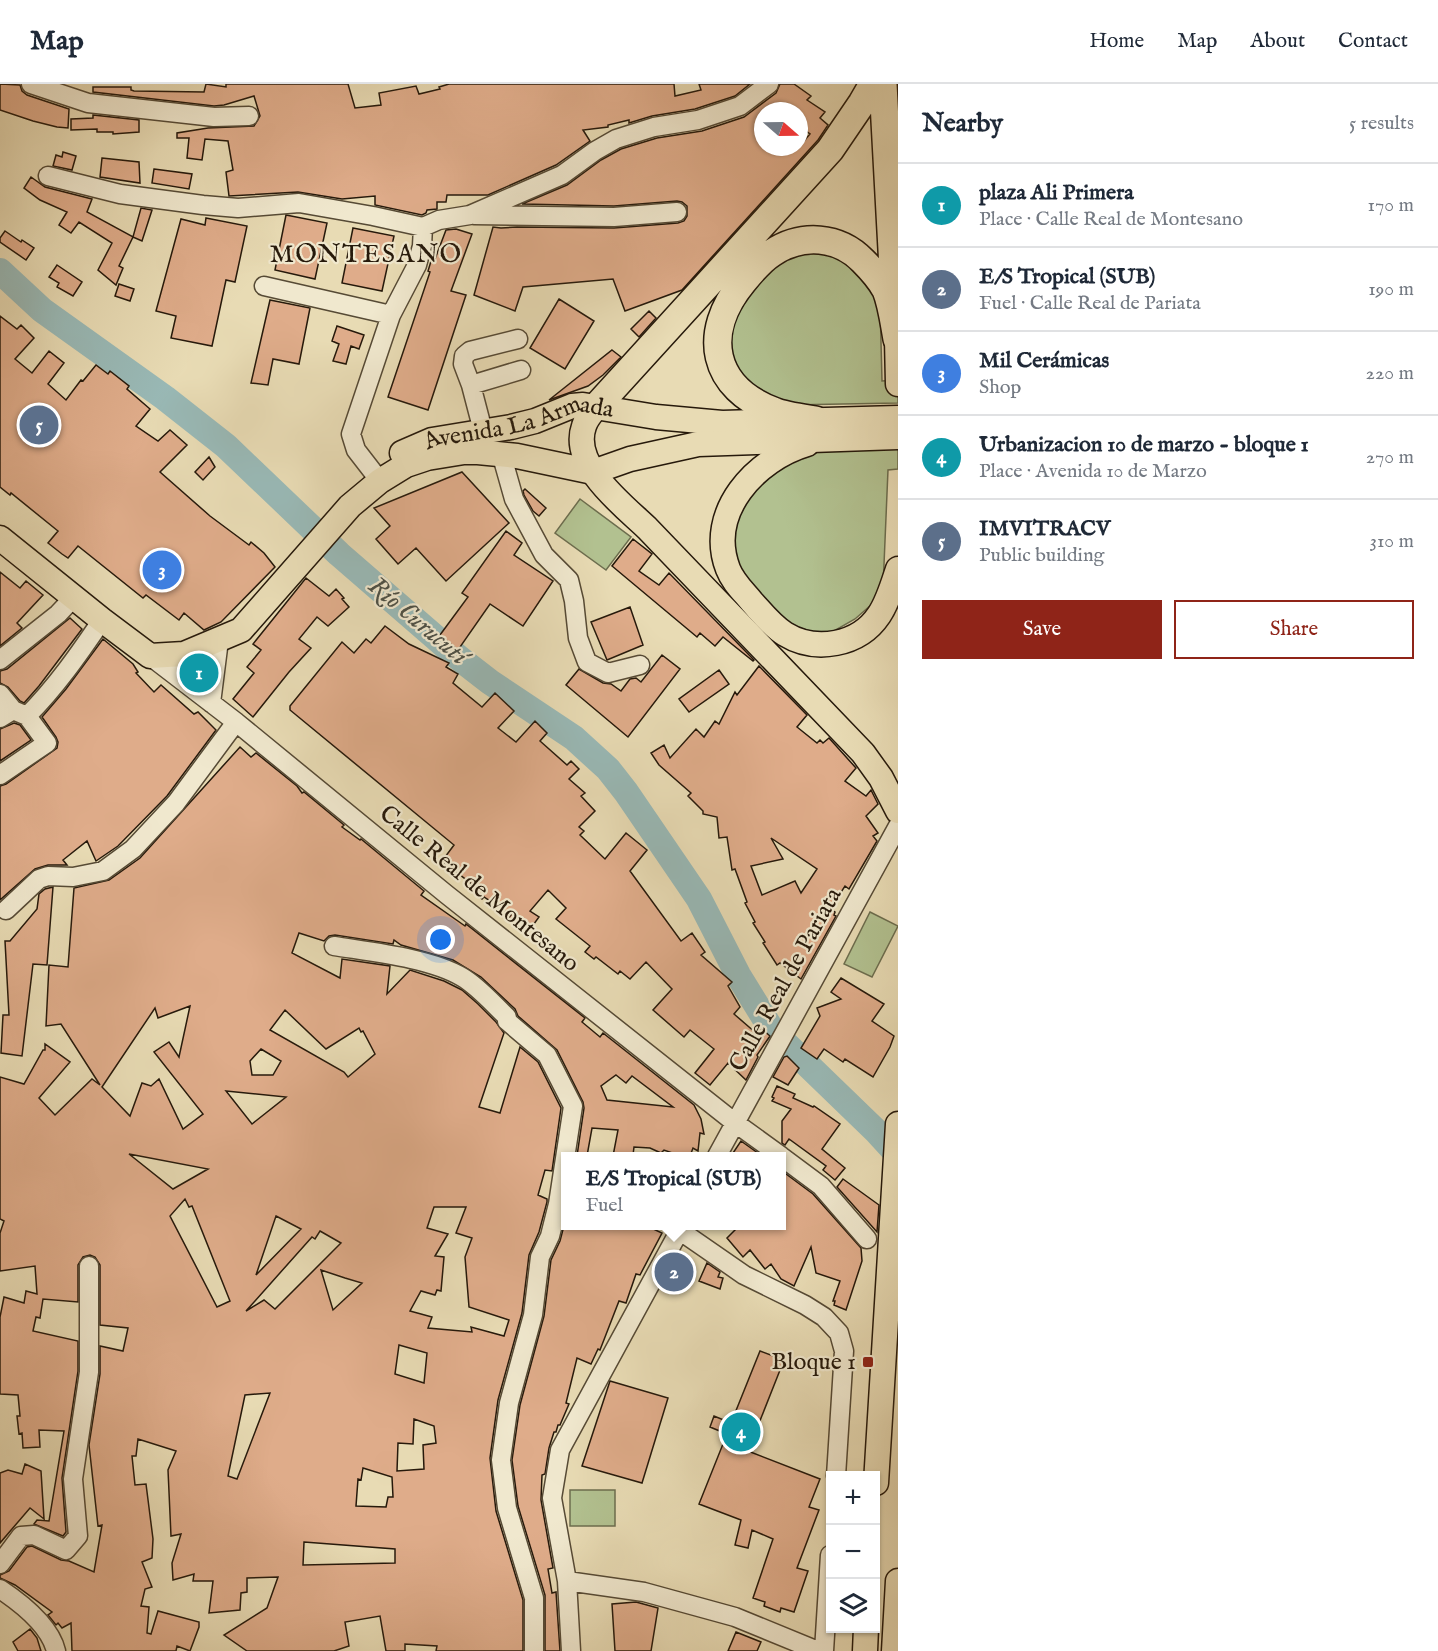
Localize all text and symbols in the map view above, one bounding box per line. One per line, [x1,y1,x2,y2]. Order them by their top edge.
text: Map [30,24,84,59]
text: Home [1089,28,1144,55]
text: Map [1177,28,1217,55]
text: About [1250,28,1305,55]
text: Contact [1338,28,1408,55]
north arrow [754,102,808,156]
text: Nearby [922,107,1003,140]
text: 5 results [1349,111,1414,136]
text: plaza Ali Primera [979,179,1134,207]
text: 1 [938,193,945,218]
text: 170 m [1368,193,1414,218]
text: Place · Calle Real de Montesano [979,207,1243,232]
district label: MONTESANO [270,238,462,271]
text: E/S Tropical (SUB) [979,263,1155,291]
text: 2 [937,277,946,302]
text: 190 m [1368,277,1414,302]
text: Fuel · Calle Real de Pariata [979,291,1201,316]
text: Mil Cerámicas [979,347,1109,375]
text: 3 [938,361,945,386]
text: 220 m [1366,361,1414,386]
text: Shop [979,375,1021,400]
street label: Avenida La Armada [418,389,617,458]
pin: 5 [20,402,58,448]
text: Urbanizacion 10 de marzo - bloque 1 [979,431,1309,459]
text: 4 [937,445,946,470]
text: 270 m [1366,445,1414,470]
text: Place · Avenida 10 de Marzo [979,459,1207,484]
text: IMVITRACV [979,515,1110,543]
text: 5 [938,529,945,554]
text: 310 m [1370,529,1414,554]
text: Public building [979,543,1104,568]
pin: 3 [142,548,182,592]
water label: Río Curucutí [361,570,478,675]
button: Save [922,600,1162,659]
button: Share [1174,600,1414,659]
pin: 1 [180,650,218,696]
street label: Calle Real de Montesano [373,799,586,979]
street label: Calle Real de Pariata [723,882,850,1077]
your location [426,925,455,954]
popup [561,1152,786,1230]
text: E/S Tropical (SUB) [585,1165,762,1193]
text: Fuel [585,1193,623,1218]
pin: 2 [654,1250,694,1294]
place label: Bloque 1 [771,1347,856,1378]
marker: Bloque 1 [861,1355,875,1369]
pin: 4 [722,1410,760,1454]
map controls [826,1471,880,1633]
button: + [826,1471,880,1525]
button: − [826,1525,880,1579]
button: layers [826,1579,880,1633]

